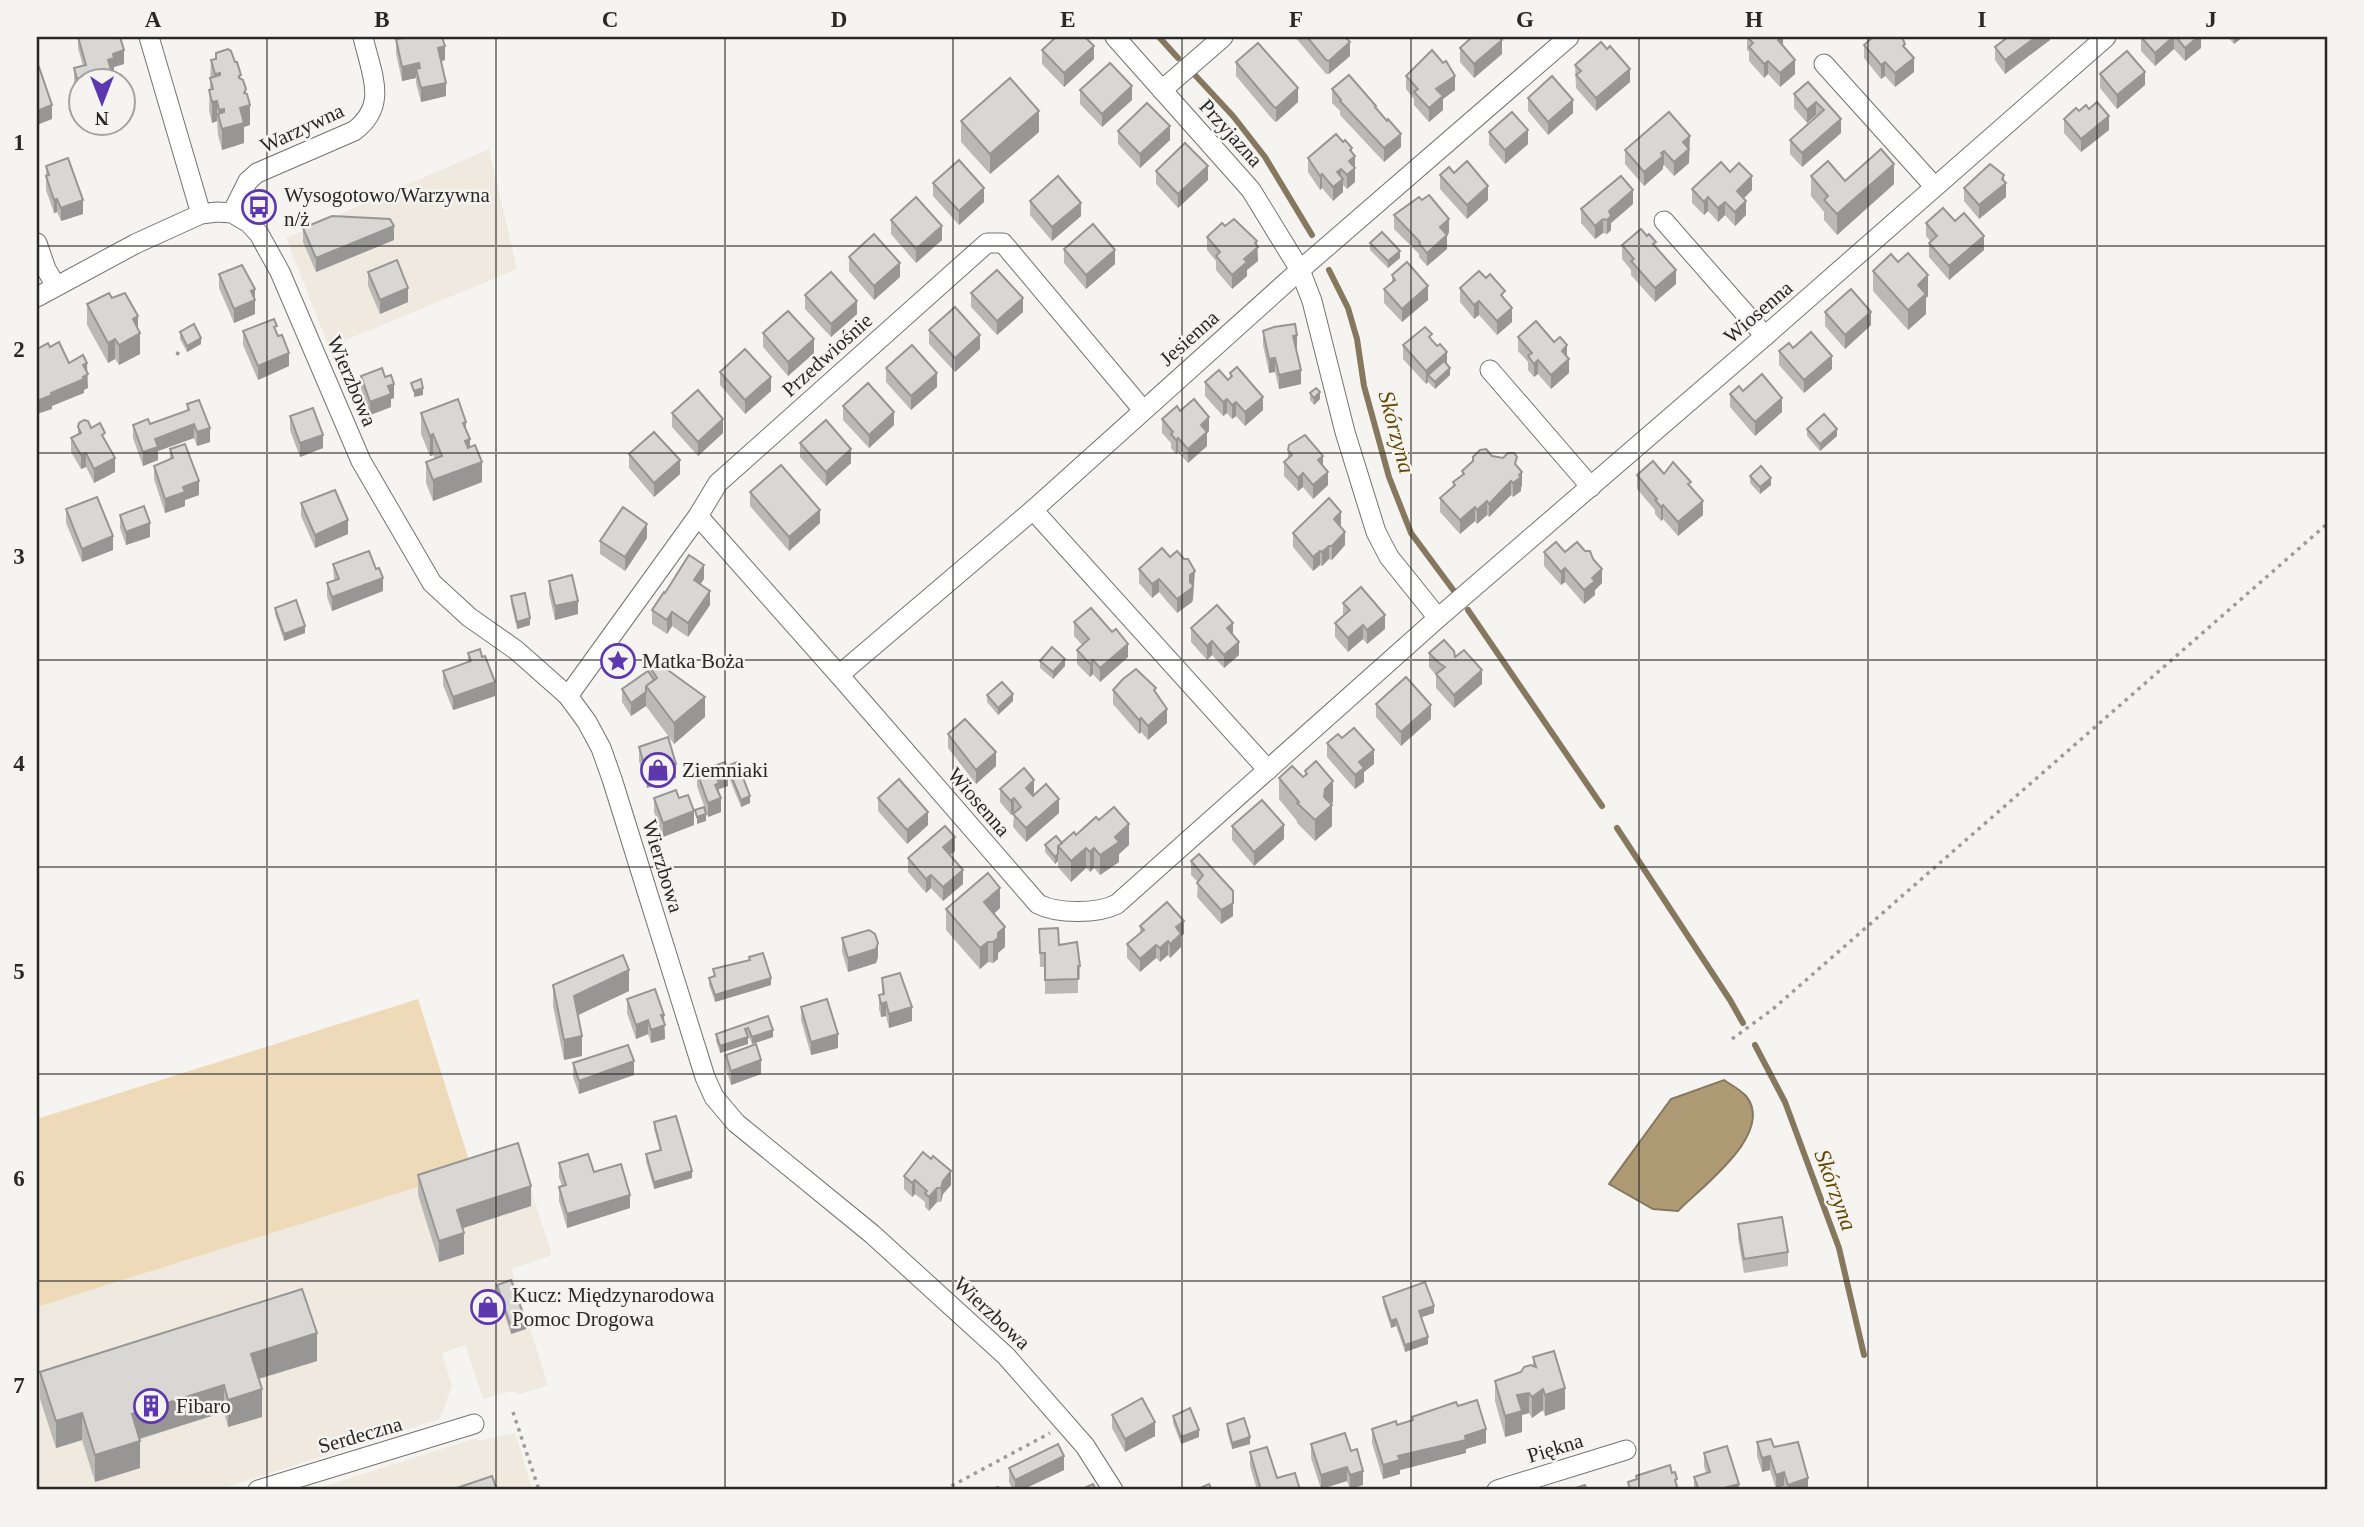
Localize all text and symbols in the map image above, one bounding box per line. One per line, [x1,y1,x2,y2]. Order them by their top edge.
text: A [145,7,162,32]
text: B [374,7,390,32]
text: C [602,7,618,32]
text: D [831,7,847,32]
text: E [1060,7,1076,32]
text: F [1289,7,1303,32]
text: G [1516,7,1534,32]
text: H [1745,7,1763,32]
text: I [1978,7,1987,32]
text: J [2205,7,2217,32]
north arrow [66,66,136,136]
street label: Przyjazna [1194,94,1268,172]
street label: Warzywna [256,98,348,158]
text: N [95,108,109,129]
text: 1 [13,130,25,155]
place label: Wysogotowo/Warzywna n/ż [284,183,491,231]
bus stop icon: Wysogotowo/Warzywna n/ż [240,188,278,226]
street label: Wiosenna [1719,275,1798,348]
street label: Jesienna [1155,305,1224,371]
street label: Przedwiośnie [777,308,877,402]
street label: Wierzbowa [322,332,382,430]
text: 2 [13,337,25,362]
water label: Skórzyna [1374,388,1420,476]
text: 3 [13,544,25,569]
place icon: Matka Boża [599,642,637,680]
place label: Matka Boża [642,649,745,673]
text: 4 [13,751,25,776]
shop icon: Ziemniaki [639,751,677,789]
place label: Ziemniaki [682,758,768,782]
street label: Wiosenna [943,763,1016,842]
street label: Wierzbowa [637,817,689,916]
text: 5 [13,959,25,984]
water label: Skórzyna [1809,1146,1862,1234]
text: 6 [13,1166,25,1191]
street label: Wierzbowa [949,1272,1036,1355]
place label: Kucz: Międzynarodowa Pomoc Drogowa [512,1283,715,1331]
shop icon: Kucz: Międzynarodowa Pomoc Drogowa [469,1288,507,1326]
text: 7 [13,1373,25,1398]
building icon: Fibaro [132,1387,170,1425]
place label: Fibaro [176,1394,231,1418]
street label: Serdeczna [315,1411,405,1458]
street label: Piękna [1524,1428,1586,1468]

